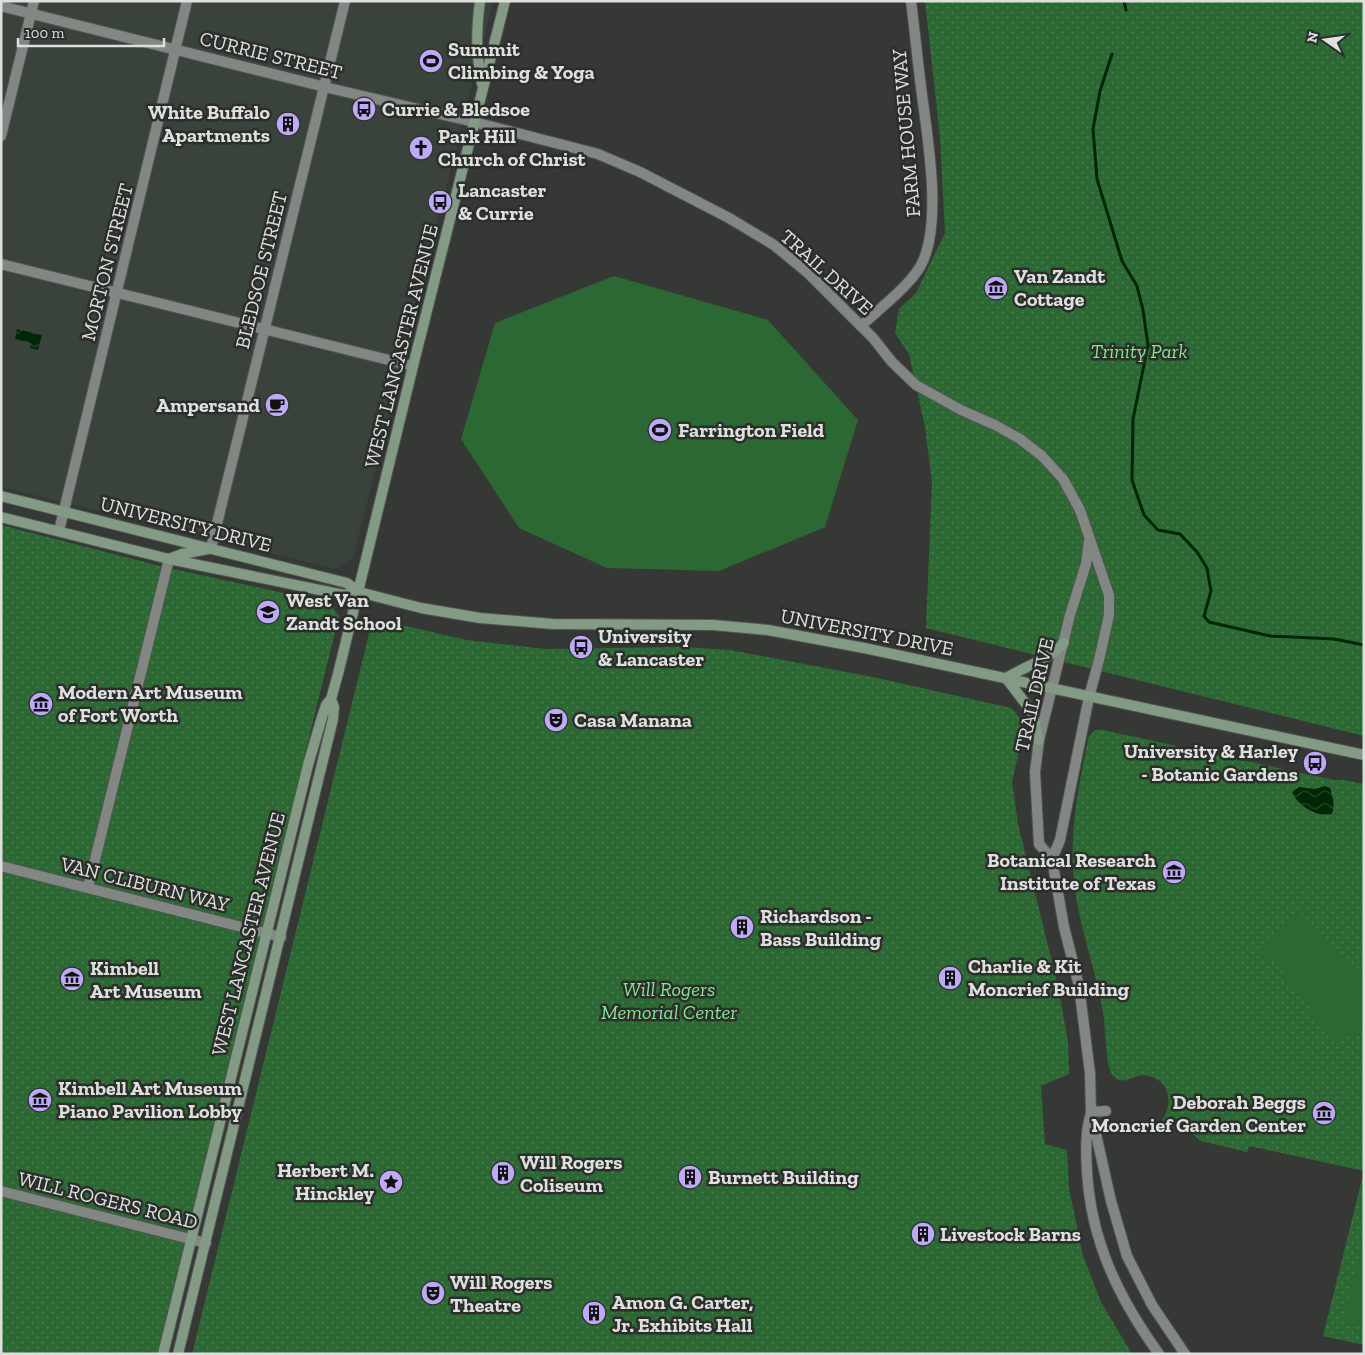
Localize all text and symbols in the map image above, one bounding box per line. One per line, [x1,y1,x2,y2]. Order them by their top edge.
scale bar [18,15,164,47]
north arrow [1300,15,1350,65]
text: 100 m [25,24,64,42]
street label: CURRIE STREET [197,26,345,84]
text: N [1303,30,1322,44]
place label: Summit Climbing & Yoga [448,37,595,84]
street label: FARM HOUSE WAY [887,47,925,218]
sports icon: Summit Climbing & Yoga [418,48,444,74]
bus stop icon: Currie & Bledsoe [351,96,377,122]
place label: Currie & Bledsoe [382,97,530,121]
place label: White Buffalo Apartments [148,100,271,147]
building icon: White Buffalo Apartments [275,111,301,137]
place label: Park Hill Church of Christ [438,124,587,171]
church icon: Park Hill Church of Christ [408,135,434,161]
place label: Lancaster & Currie [458,178,546,225]
street label: MORTON STREET [76,181,138,343]
street label: BLEDSOE STREET [230,189,292,351]
bus stop icon: Lancaster & Currie [427,189,453,215]
street label: WEST LANCASTER AVENUE [359,222,443,470]
street label: TRAIL DRIVE [776,224,878,320]
place label: Van Zandt Cottage [1014,264,1106,311]
museum icon: Van Zandt Cottage [983,275,1009,301]
park label: Trinity Park [1091,339,1187,363]
cafe icon: Ampersand [264,392,290,418]
place label: Ampersand [156,393,261,417]
sports icon: Farrington Field [647,417,673,443]
place label: Farrington Field [678,418,825,442]
street label: UNIVERSITY DRIVE [98,491,274,557]
place label: West Van Zandt School [286,588,402,635]
school or university icon: West Van Zandt School [255,599,281,625]
street label: UNIVERSITY DRIVE [779,603,955,661]
place label: University & Lancaster [598,624,704,671]
bus stop icon: University & Lancaster [568,634,594,660]
street label: TRAIL DRIVE [1009,636,1059,754]
place label: Modern Art Museum of Fort Worth [58,680,243,727]
museum icon: Modern Art Museum of Fort Worth [28,691,54,717]
theatre icon: Casa Manana [543,707,569,733]
place label: Casa Manana [574,708,692,732]
place label: University & Harley - Botanic Gardens [1124,739,1298,786]
bus stop icon: University & Harley - Botanic Gardens [1302,750,1328,776]
street label: WEST LANCASTER AVENUE [206,810,290,1058]
place label: Botanical Research Institute of Texas [987,848,1156,895]
street label: VAN CLIBURN WAY [57,851,232,917]
museum icon: Botanical Research Institute of Texas [1161,859,1187,885]
place label: Richardson - Bass Building [760,904,882,951]
building icon: Richardson - Bass Building [729,914,755,940]
place label: Charlie & Kit Moncrief Building [968,954,1130,1001]
place label: Kimbell Art Museum [90,956,202,1003]
building icon: Charlie & Kit Moncrief Building [937,965,963,991]
museum icon: Kimbell Art Museum [59,966,85,992]
park label: Will Rogers Memorial Center [601,977,737,1024]
place label: Kimbell Art Museum Piano Pavilion Lobby [58,1076,242,1123]
museum icon: Kimbell Art Museum Piano Pavilion Lobby [27,1087,53,1113]
place label: Deborah Beggs Moncrief Garden Center [1091,1090,1306,1137]
museum icon: Deborah Beggs Moncrief Garden Center [1311,1100,1337,1126]
place label: Will Rogers Coliseum [520,1150,622,1197]
place label: Herbert M. Hinckley [277,1158,374,1205]
building icon: Will Rogers Coliseum [490,1160,516,1186]
building icon: Burnett Building [677,1164,703,1190]
place label: Burnett Building [708,1165,859,1189]
street label: WILL ROGERS ROAD [16,1166,200,1234]
place icon: Herbert M. Hinckley [378,1169,404,1195]
building icon: Livestock Barns [910,1221,936,1247]
place label: Livestock Barns [940,1222,1081,1246]
place label: Will Rogers Theatre [450,1270,552,1317]
theatre icon: Will Rogers Theatre [420,1280,446,1306]
place label: Amon G. Carter, Jr. Exhibits Hall [612,1290,753,1337]
building icon: Amon G. Carter, Jr. Exhibits Hall [581,1300,607,1326]

